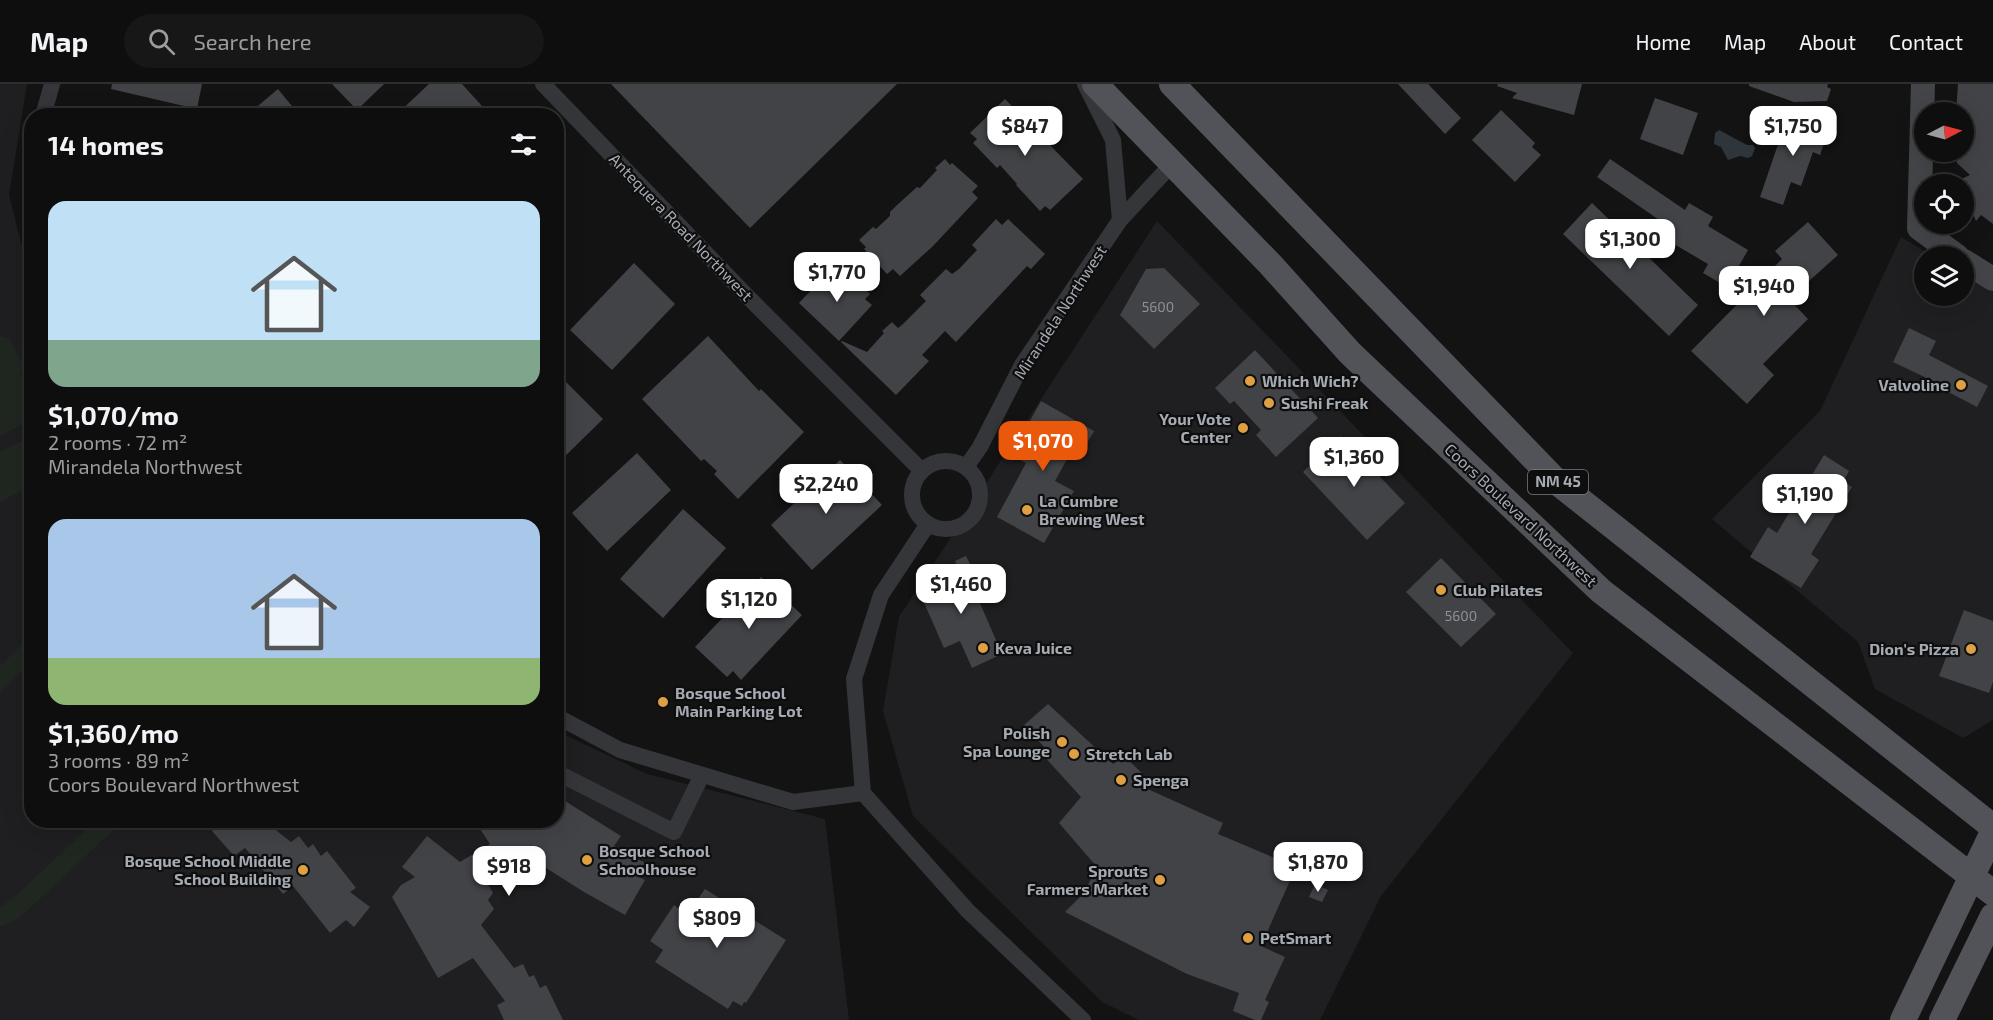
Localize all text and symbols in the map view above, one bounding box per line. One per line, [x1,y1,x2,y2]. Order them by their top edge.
search box [124,14,544,68]
text: Map [30,24,88,58]
icon: search [145,25,178,58]
text: Search here [193,28,312,54]
text: Home [1635,29,1691,54]
text: Map [1724,29,1766,54]
text: About [1799,29,1856,54]
text: Contact [1889,29,1963,54]
north arrow [1914,102,1974,162]
map controls [1914,102,1974,306]
pin: $847 [989,106,1061,157]
pin: $1,750 [1744,106,1842,157]
text: $847 [1001,113,1049,137]
text: $1,750 [1764,113,1822,137]
icon: filters [507,128,540,161]
text: 14 homes [48,129,164,160]
street label: Antequera Road Northwest [606,149,757,305]
button: locate [1914,174,1974,234]
pin: $1,300 [1581,219,1679,270]
text: $1,300 [1599,226,1661,250]
icon: home [240,240,348,348]
street label: Mirandela Northwest [1009,241,1110,382]
button: layers [1914,246,1974,306]
pin: $1,770 [788,252,886,303]
text: $1,770 [808,259,866,283]
pin: $1,940 [1715,266,1813,317]
text: $1,940 [1733,273,1795,297]
house number: 5600 [1142,298,1174,315]
place label: Which Wich? [1262,371,1359,390]
marker: Which Wich? [1243,374,1257,388]
place label: Valvoline [1879,375,1949,394]
marker: Valvoline [1954,378,1968,392]
place label: Sushi Freak [1281,393,1368,412]
marker: Sushi Freak [1262,396,1276,410]
text: $1,070/mo [48,399,179,430]
place label: Your Vote Center [1159,409,1231,446]
pin: $1,070 [994,421,1092,472]
marker: Your Vote Center [1236,421,1250,435]
text: $1,070 [1013,428,1073,452]
text: 2 rooms · 72 m² [48,430,187,454]
pin: $1,360 [1305,437,1403,488]
street label: Coors Boulevard Northwest [1441,439,1601,590]
text: $1,360 [1324,444,1384,468]
text: Mirandela Northwest [48,454,242,478]
pin: $2,240 [777,464,875,515]
road number: NM 45 [1528,470,1588,494]
text: $2,240 [793,471,859,495]
pin: $1,190 [1756,474,1854,525]
text: $1,190 [1776,481,1834,505]
place label: La Cumbre Brewing West [1039,491,1145,528]
marker: La Cumbre Brewing West [1020,503,1034,517]
icon: home [240,558,348,666]
pin: $1,460 [912,564,1010,615]
text: $1,460 [930,571,992,595]
pin: $1,120 [700,579,798,630]
place label: Club Pilates [1453,580,1543,599]
marker: Club Pilates [1434,583,1448,597]
text: $1,120 [720,586,778,610]
house number: 5600 [1445,607,1477,624]
place label: Keva Juice [995,638,1072,657]
place label: Dion's Pizza [1869,639,1959,658]
marker: Keva Juice [976,641,990,655]
marker: Dion's Pizza [1964,642,1978,656]
place label: Bosque School Main Parking Lot [675,683,803,720]
marker: Bosque School Main Parking Lot [656,695,670,709]
text: $1,360/mo [48,717,179,748]
place label: Polish Spa Lounge [963,723,1050,760]
marker: Polish Spa Lounge [1055,735,1069,749]
place label: Stretch Lab [1086,744,1173,763]
marker: Stretch Lab [1067,747,1081,761]
text: 3 rooms · 89 m² [48,748,189,772]
place label: Spenga [1133,770,1189,789]
text: Coors Boulevard Northwest [48,772,299,796]
marker: Spenga [1114,773,1128,787]
place label: Bosque School Schoolhouse [599,841,711,878]
pin: $1,870 [1269,842,1367,893]
pin: $918 [473,846,545,897]
text: $1,870 [1288,849,1348,873]
place label: Bosque School Middle School Building [125,851,292,888]
text: $918 [487,853,531,877]
marker: Bosque School Schoolhouse [580,853,594,867]
place label: Sprouts Farmers Market [1027,861,1148,898]
marker: Bosque School Middle School Building [296,863,310,877]
marker: Sprouts Farmers Market [1153,873,1167,887]
pin: $809 [681,898,753,949]
text: $809 [693,905,741,929]
place label: PetSmart [1260,928,1332,947]
marker: PetSmart [1241,931,1255,945]

